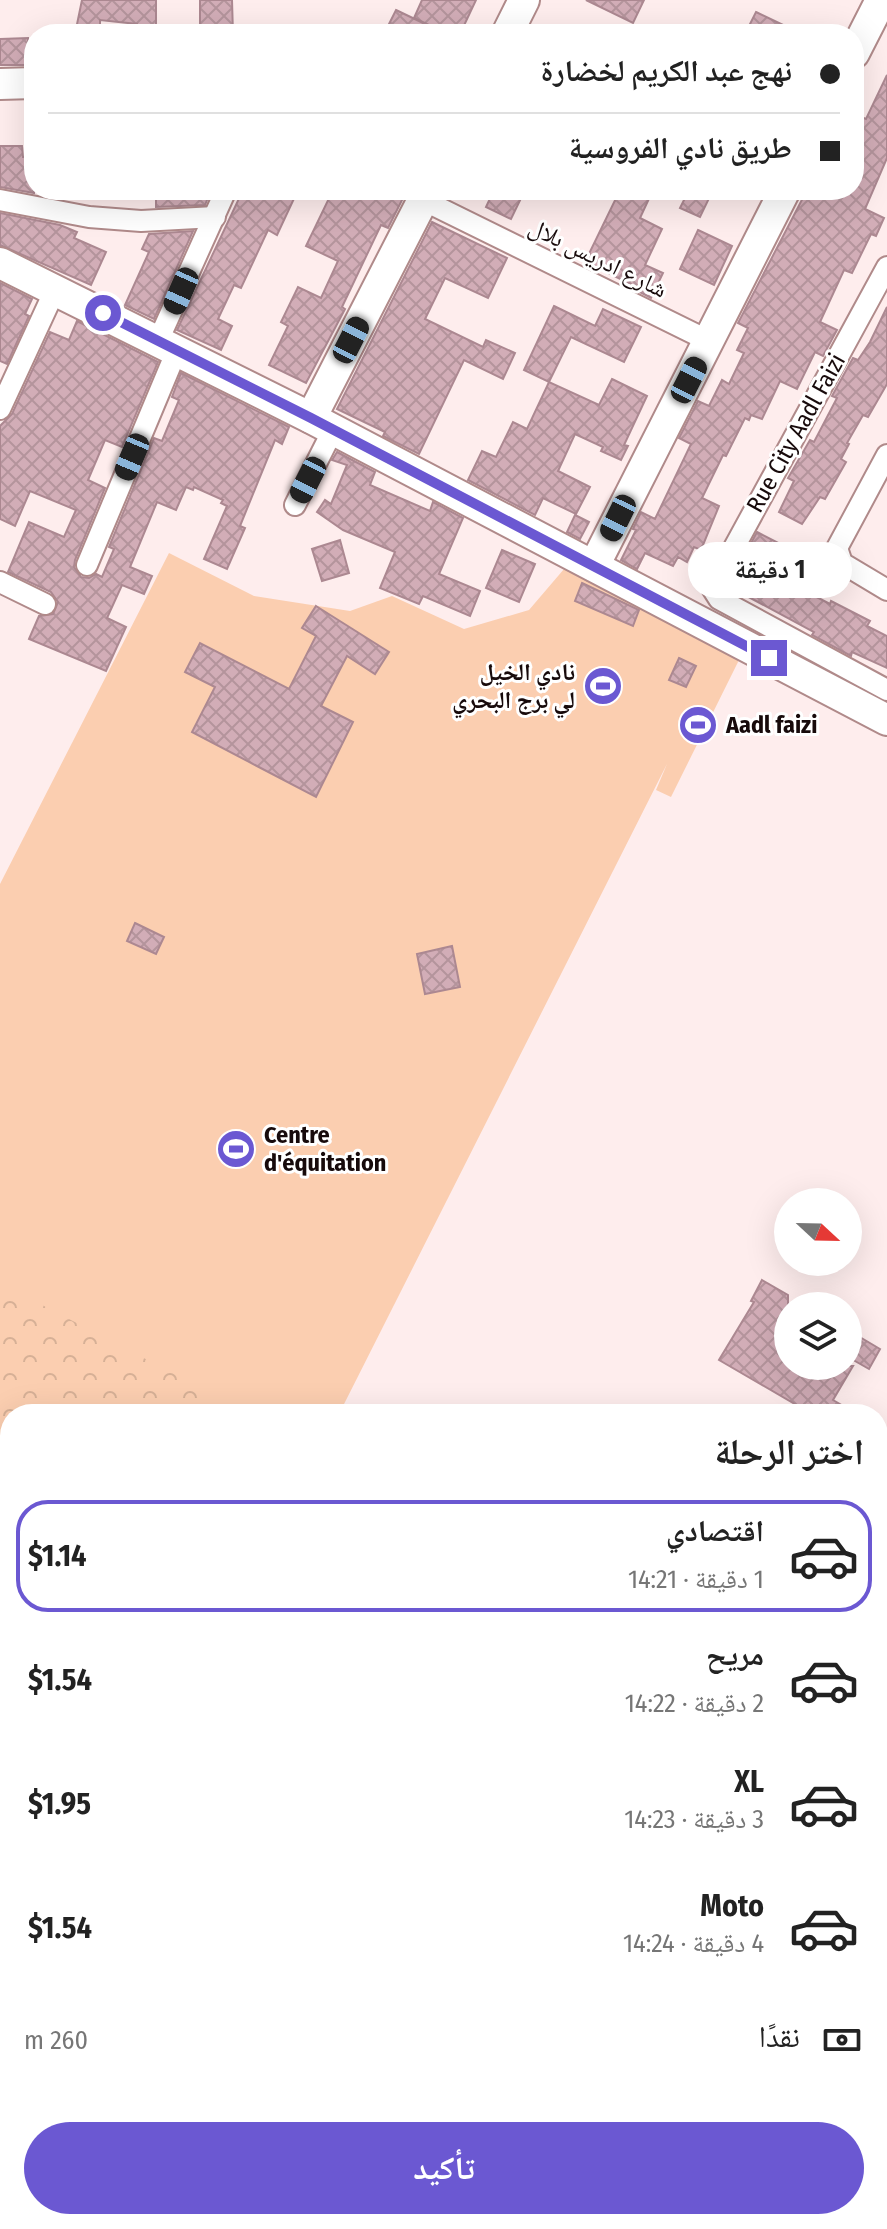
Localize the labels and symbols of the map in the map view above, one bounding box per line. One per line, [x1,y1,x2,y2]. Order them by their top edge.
street label: شارع ادريس بلال [524,213,672,304]
car [160,264,202,318]
route start [85,295,121,331]
car [329,313,373,367]
street label: Rue City Aadl Faizi [741,349,851,517]
car [667,353,711,407]
car [112,430,152,484]
car [286,453,330,507]
car [597,491,639,545]
callout: 1 دقيقة [687,542,851,598]
route end [751,640,787,676]
place label: نادي الخيل لي برج البحري [452,658,575,719]
sports icon: نادي الخيل لي برج البحري [582,665,624,707]
sports icon: Aadl faizi [677,704,719,746]
place label: Aadl faizi [725,711,817,739]
place label: Centre d'équitation [264,1121,386,1177]
sports icon: Centre d'équitation [215,1128,257,1170]
north arrow [774,1188,862,1276]

